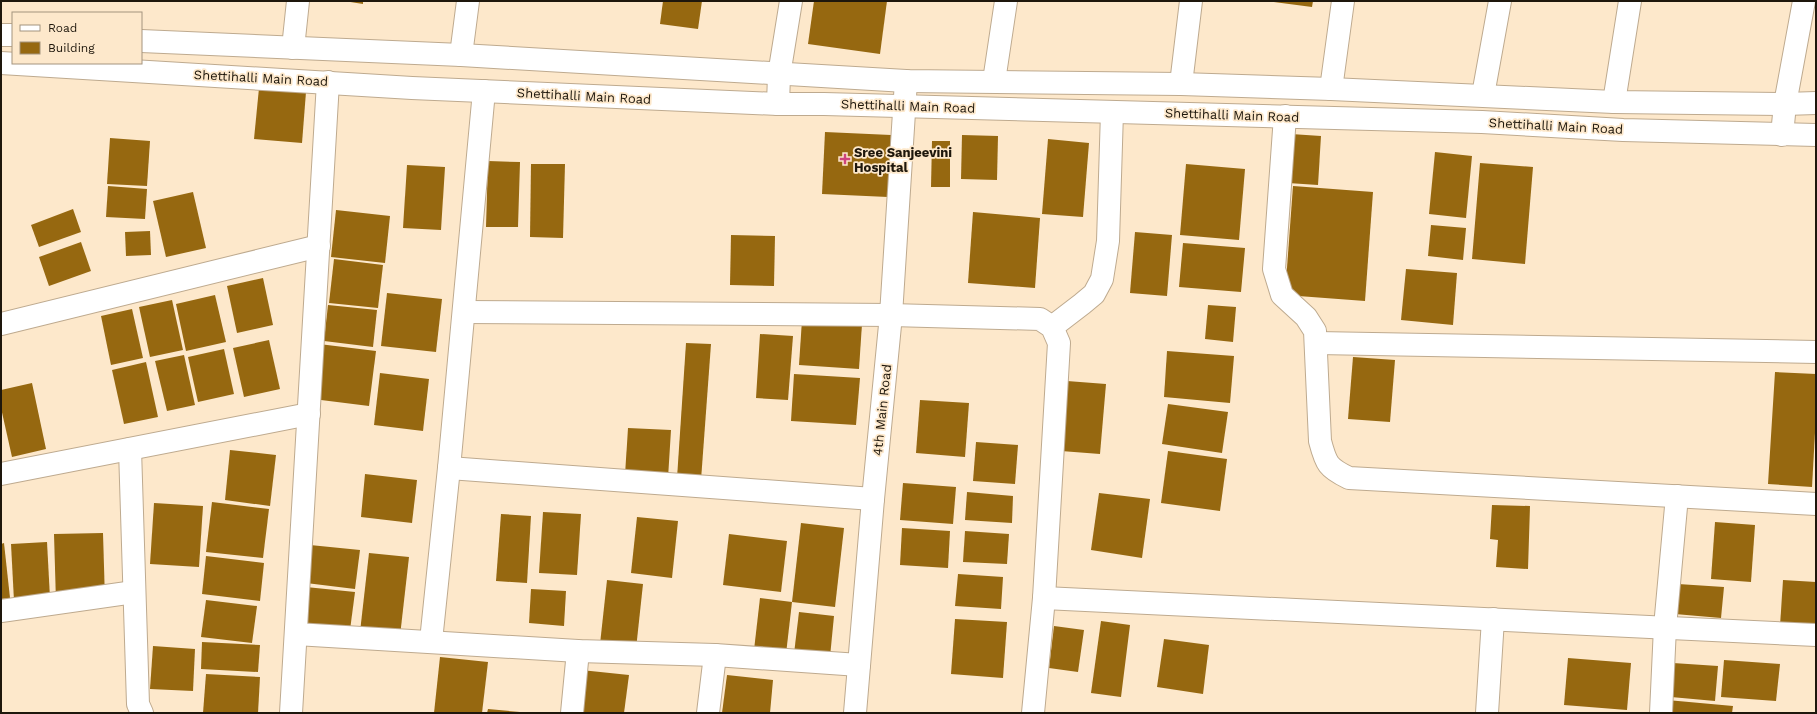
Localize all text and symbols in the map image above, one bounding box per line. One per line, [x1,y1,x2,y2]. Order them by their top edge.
legend [12,12,142,64]
text: Road [48,21,77,35]
text: Building [48,41,95,55]
street label: Shettihalli Main Road [193,67,329,89]
street label: Shettihalli Main Road [516,85,652,107]
street label: Shettihalli Main Road [841,96,975,116]
street label: Shettihalli Main Road [1165,105,1299,125]
street label: Shettihalli Main Road [1488,115,1624,137]
place label: Sree Sanjeevini Hospital [854,145,952,175]
marker: Sree Sanjeevini Hospital [839,153,851,165]
street label: 4th Main Road [870,363,894,457]

